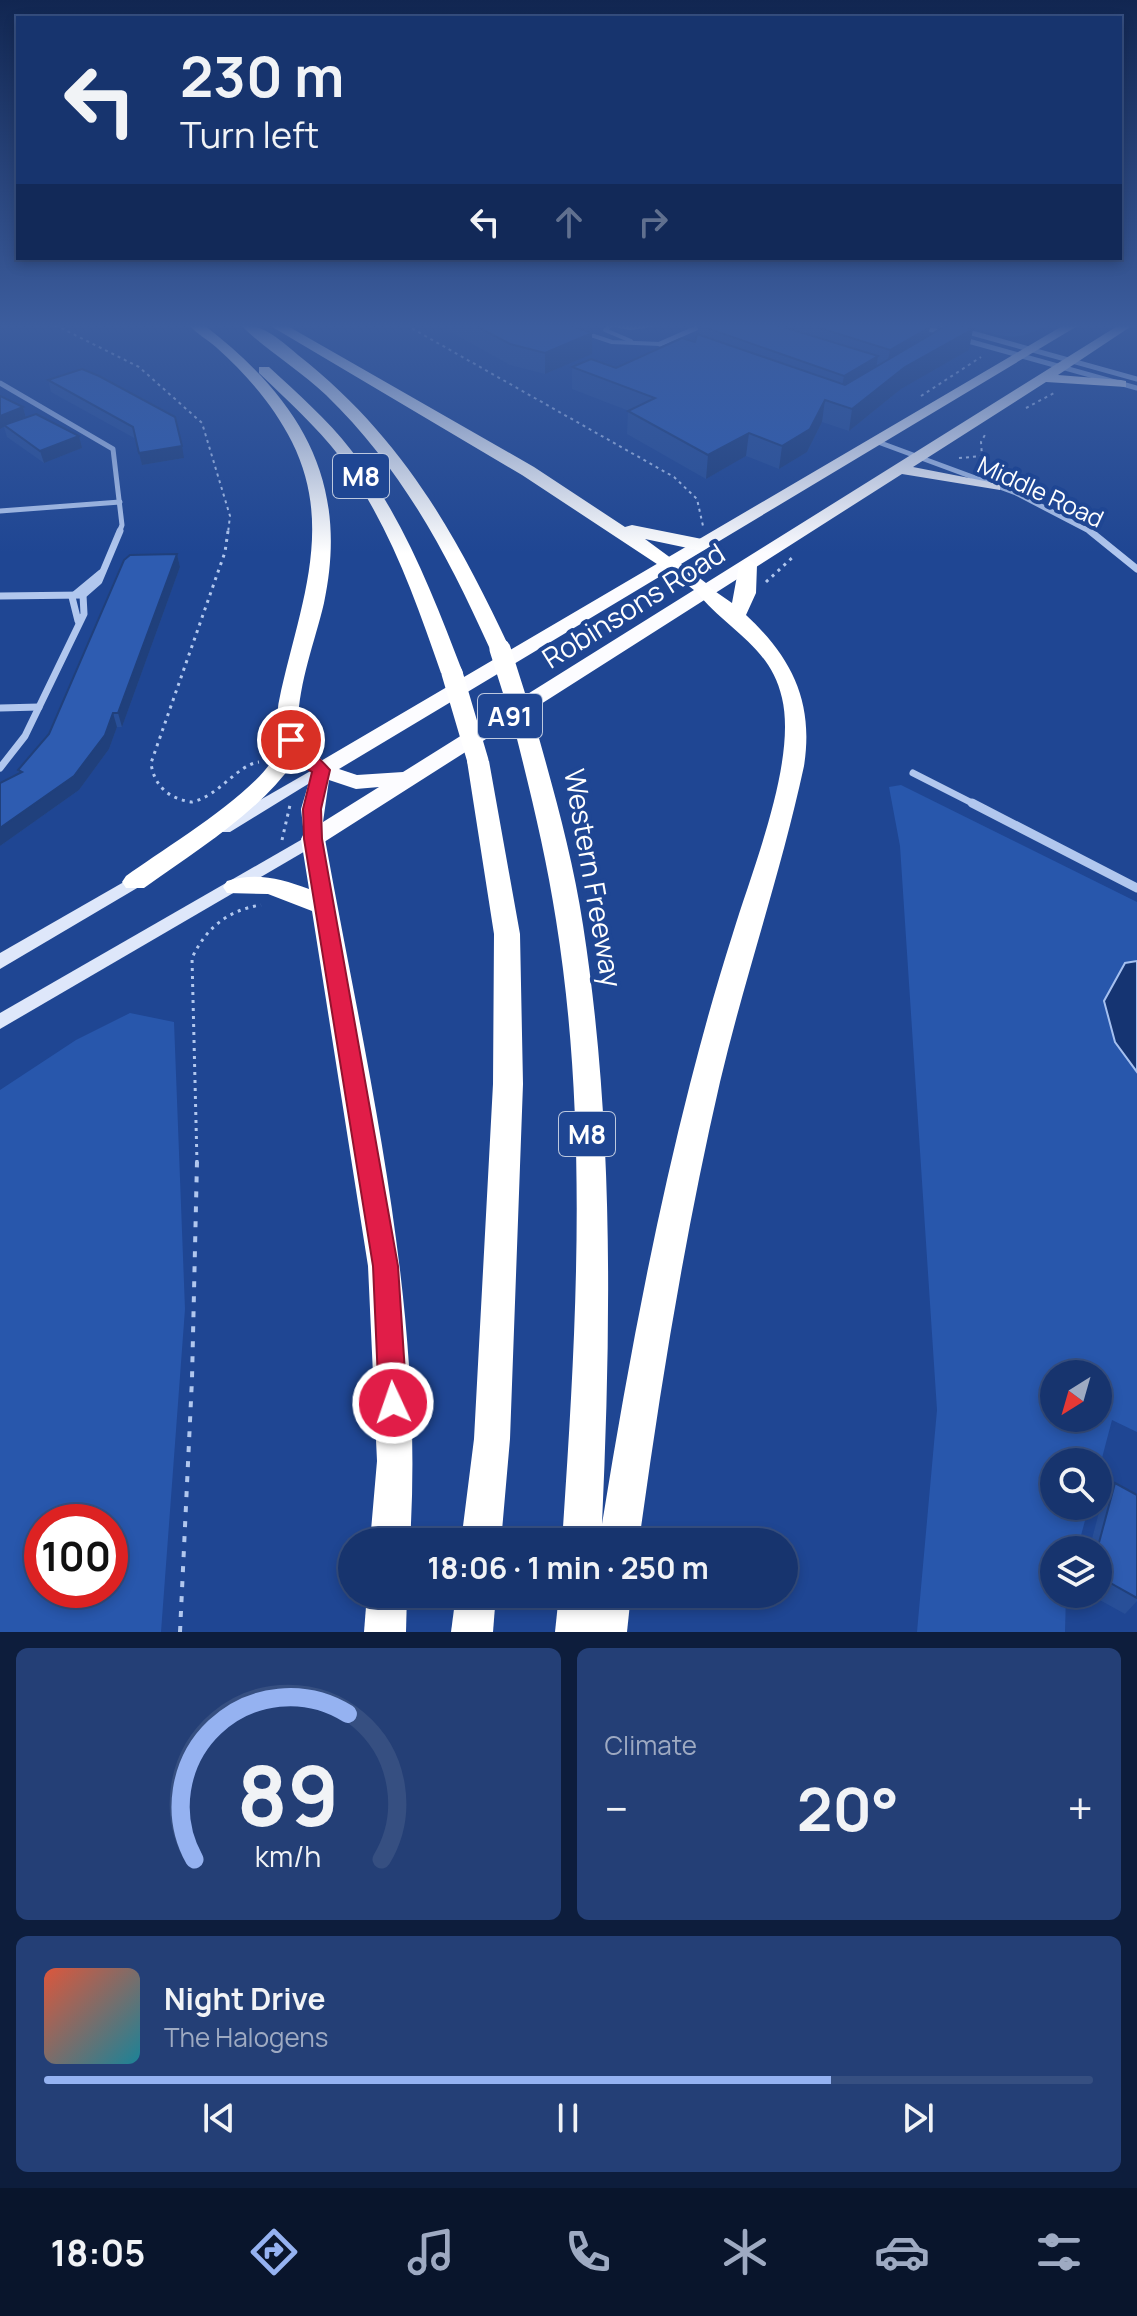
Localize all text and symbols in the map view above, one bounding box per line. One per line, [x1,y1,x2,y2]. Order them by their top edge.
text: 230 m [180,37,344,114]
icon: left [48,48,152,152]
text: Turn left [180,110,319,159]
icon: left [463,200,507,244]
icon: ahead [547,200,591,244]
icon: right [631,200,675,244]
street label: Middle Road [973,447,1109,535]
road number: M8 [333,454,389,498]
street label: Robinsons Road [535,534,731,676]
road number: A91 [478,694,542,738]
pin [257,706,325,774]
icon: arrive [269,718,313,762]
street label: Western Freeway [556,766,632,990]
road number: M8 [559,1112,615,1156]
north arrow [1040,1360,1112,1432]
map controls [1040,1360,1112,1608]
position arrow [351,1361,435,1445]
button: search [1040,1448,1112,1520]
speed limit sign: 100 [24,1504,128,1608]
button: layers [1040,1536,1112,1608]
text: 18:06 · 1 min · 250 m [427,1547,709,1588]
text: Climate [605,1727,697,1763]
text: 89 [237,1737,340,1851]
text: 20° [797,1767,899,1849]
text: − [605,1778,628,1838]
text: + [1068,1778,1093,1838]
text: km/h [255,1837,321,1876]
text: Night Drive [164,1978,326,2019]
text: The Halogens [164,2019,328,2055]
icon: previous [197,2096,241,2140]
icon: pause [546,2096,590,2140]
icon: next [896,2096,940,2140]
icon: directions [246,2224,302,2280]
icon: music [403,2224,459,2280]
icon: phone [560,2224,616,2280]
icon: climate [717,2224,773,2280]
icon: car [874,2224,930,2280]
icon: filters [1031,2224,1087,2280]
text: 18:05 [50,2228,145,2277]

